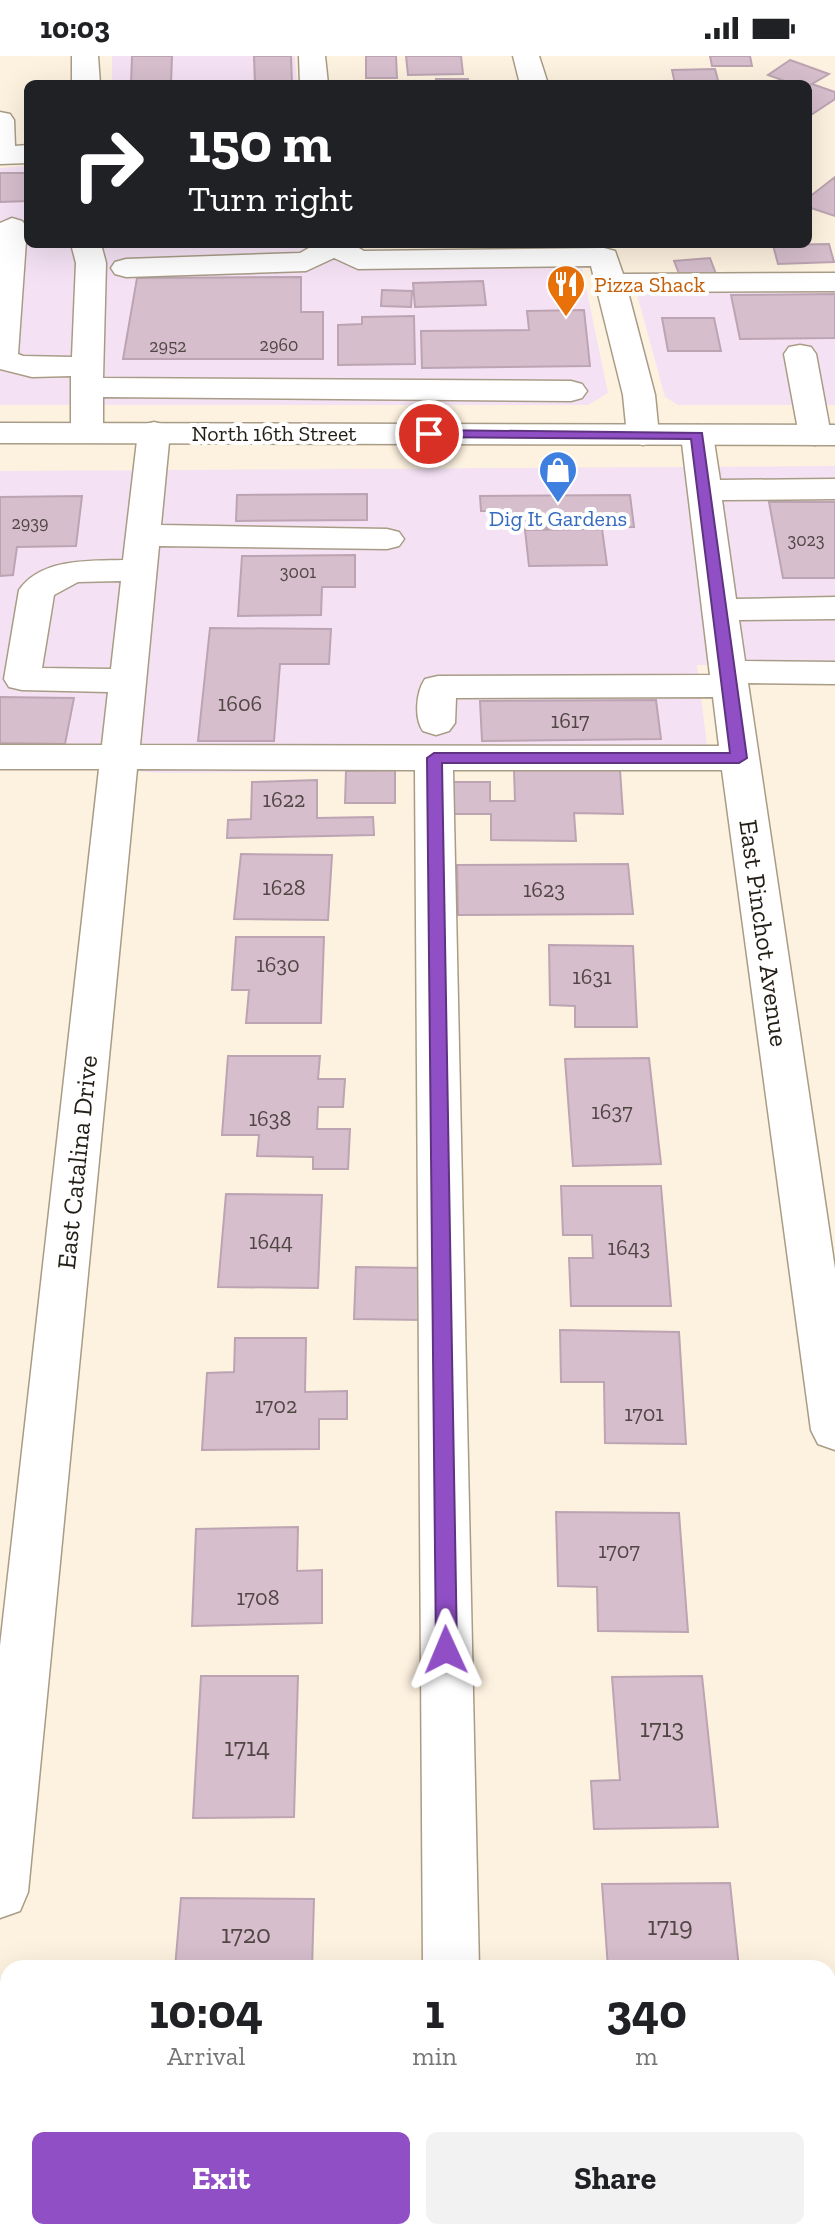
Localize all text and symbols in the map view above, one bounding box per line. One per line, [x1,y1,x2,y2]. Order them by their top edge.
text: 10:03 [40,10,110,46]
text: 150 m [188,109,332,176]
icon: right [56,112,160,216]
text: Turn right [188,177,353,220]
restaurant icon: Pizza Shack [545,263,587,318]
place label: Pizza Shack [594,271,706,298]
house number: 2960 [260,334,298,356]
house number: 2952 [149,335,187,357]
pin [395,400,463,468]
icon: arrive [407,412,451,456]
street label: North 16th Street [192,420,357,447]
shop icon: Dig It Gardens [537,449,579,504]
place label: Dig It Gardens [489,505,627,532]
house number: 2939 [11,512,49,534]
house number: 3023 [787,529,825,551]
house number: 3001 [280,561,316,583]
house number: 1606 [218,690,262,717]
house number: 1617 [551,707,590,734]
house number: 1622 [263,786,305,813]
street label: East Pinchot Avenue [732,817,796,1049]
house number: 1628 [262,874,306,901]
house number: 1623 [523,876,565,903]
house number: 1630 [256,951,300,978]
house number: 1631 [572,963,612,990]
street label: East Catalina Drive [50,1053,104,1271]
house number: 1637 [591,1098,633,1125]
house number: 1638 [249,1105,291,1132]
house number: 1644 [249,1228,293,1255]
house number: 1643 [608,1234,650,1261]
house number: 1702 [255,1392,297,1419]
house number: 1701 [624,1400,664,1427]
house number: 1707 [598,1537,640,1564]
house number: 1708 [237,1584,279,1611]
position arrow [404,1608,488,1692]
house number: 1713 [640,1712,684,1744]
house number: 1714 [224,1731,270,1763]
house number: 1719 [647,1910,693,1942]
house number: 1720 [221,1918,271,1950]
text: 10:04 [149,1983,263,2040]
text: 1 [425,1983,444,2040]
text: 340 [606,1983,687,2040]
text: Arrival [167,2040,245,2072]
text: min [412,2040,457,2072]
text: m [635,2040,658,2072]
button: Exit [32,2132,410,2224]
button: Share [426,2132,804,2224]

